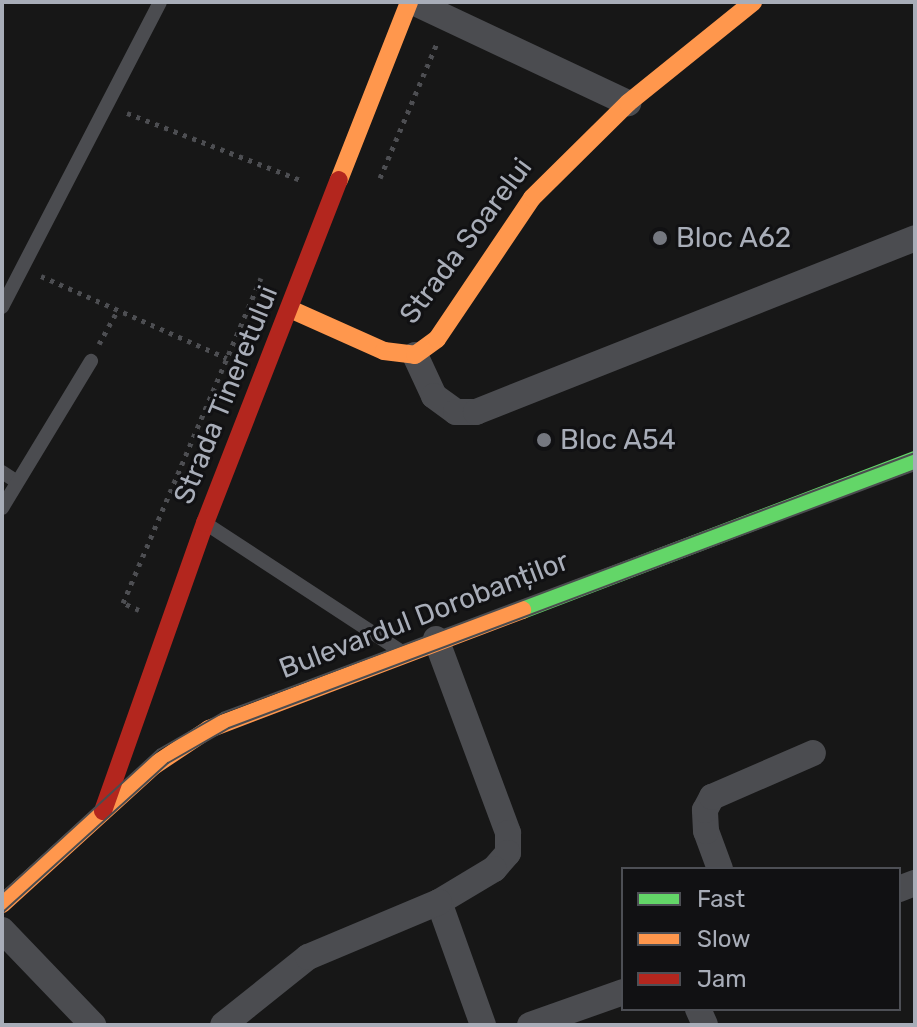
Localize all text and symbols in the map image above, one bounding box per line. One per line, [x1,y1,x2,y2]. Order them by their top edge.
street label: Strada Soarelui [393,152,539,330]
place label: Bloc A62 [676,221,792,255]
marker: Bloc A62 [651,229,669,247]
street label: Strada Tineretului [167,281,285,509]
place label: Bloc A54 [560,423,677,457]
marker: Bloc A54 [535,431,553,449]
street label: Bulevardul Dorobanților [274,544,574,686]
legend [621,867,901,1011]
text: Fast [697,885,745,913]
text: Slow [697,925,750,953]
text: Jam [697,965,747,993]

